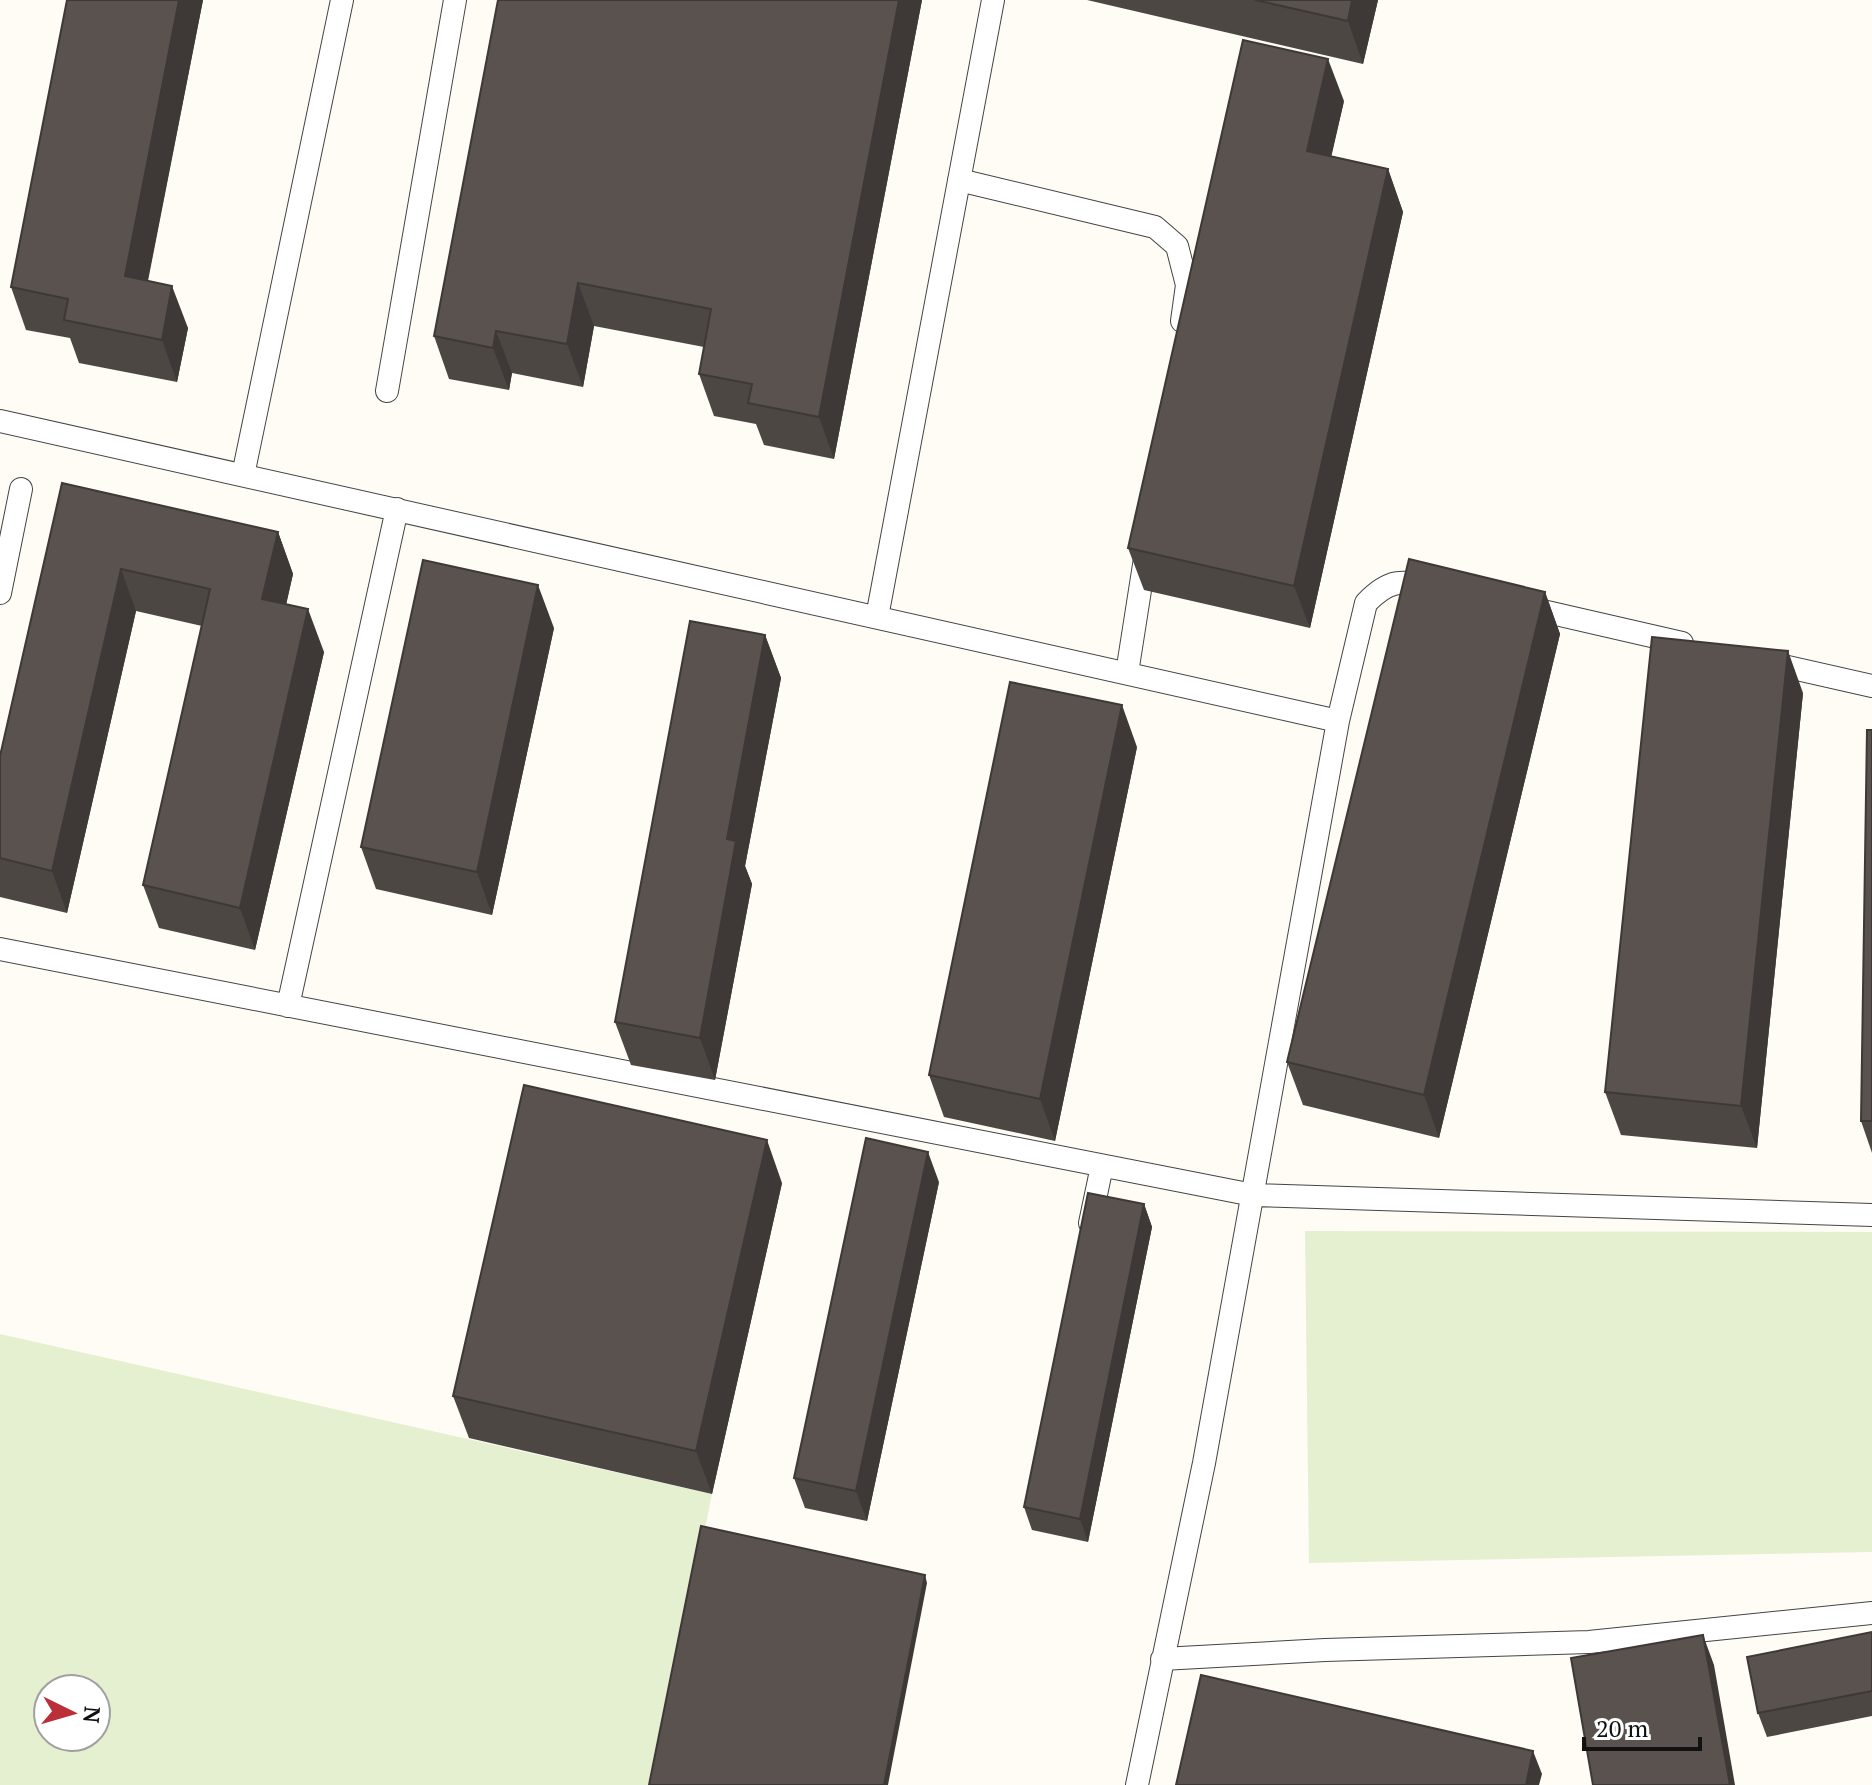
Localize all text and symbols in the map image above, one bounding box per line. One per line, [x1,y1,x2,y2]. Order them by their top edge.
north arrow [32,1673,112,1753]
scale bar [1584,1701,1700,1751]
text: N [77,1705,108,1725]
text: 20 m [1596,1712,1648,1744]

